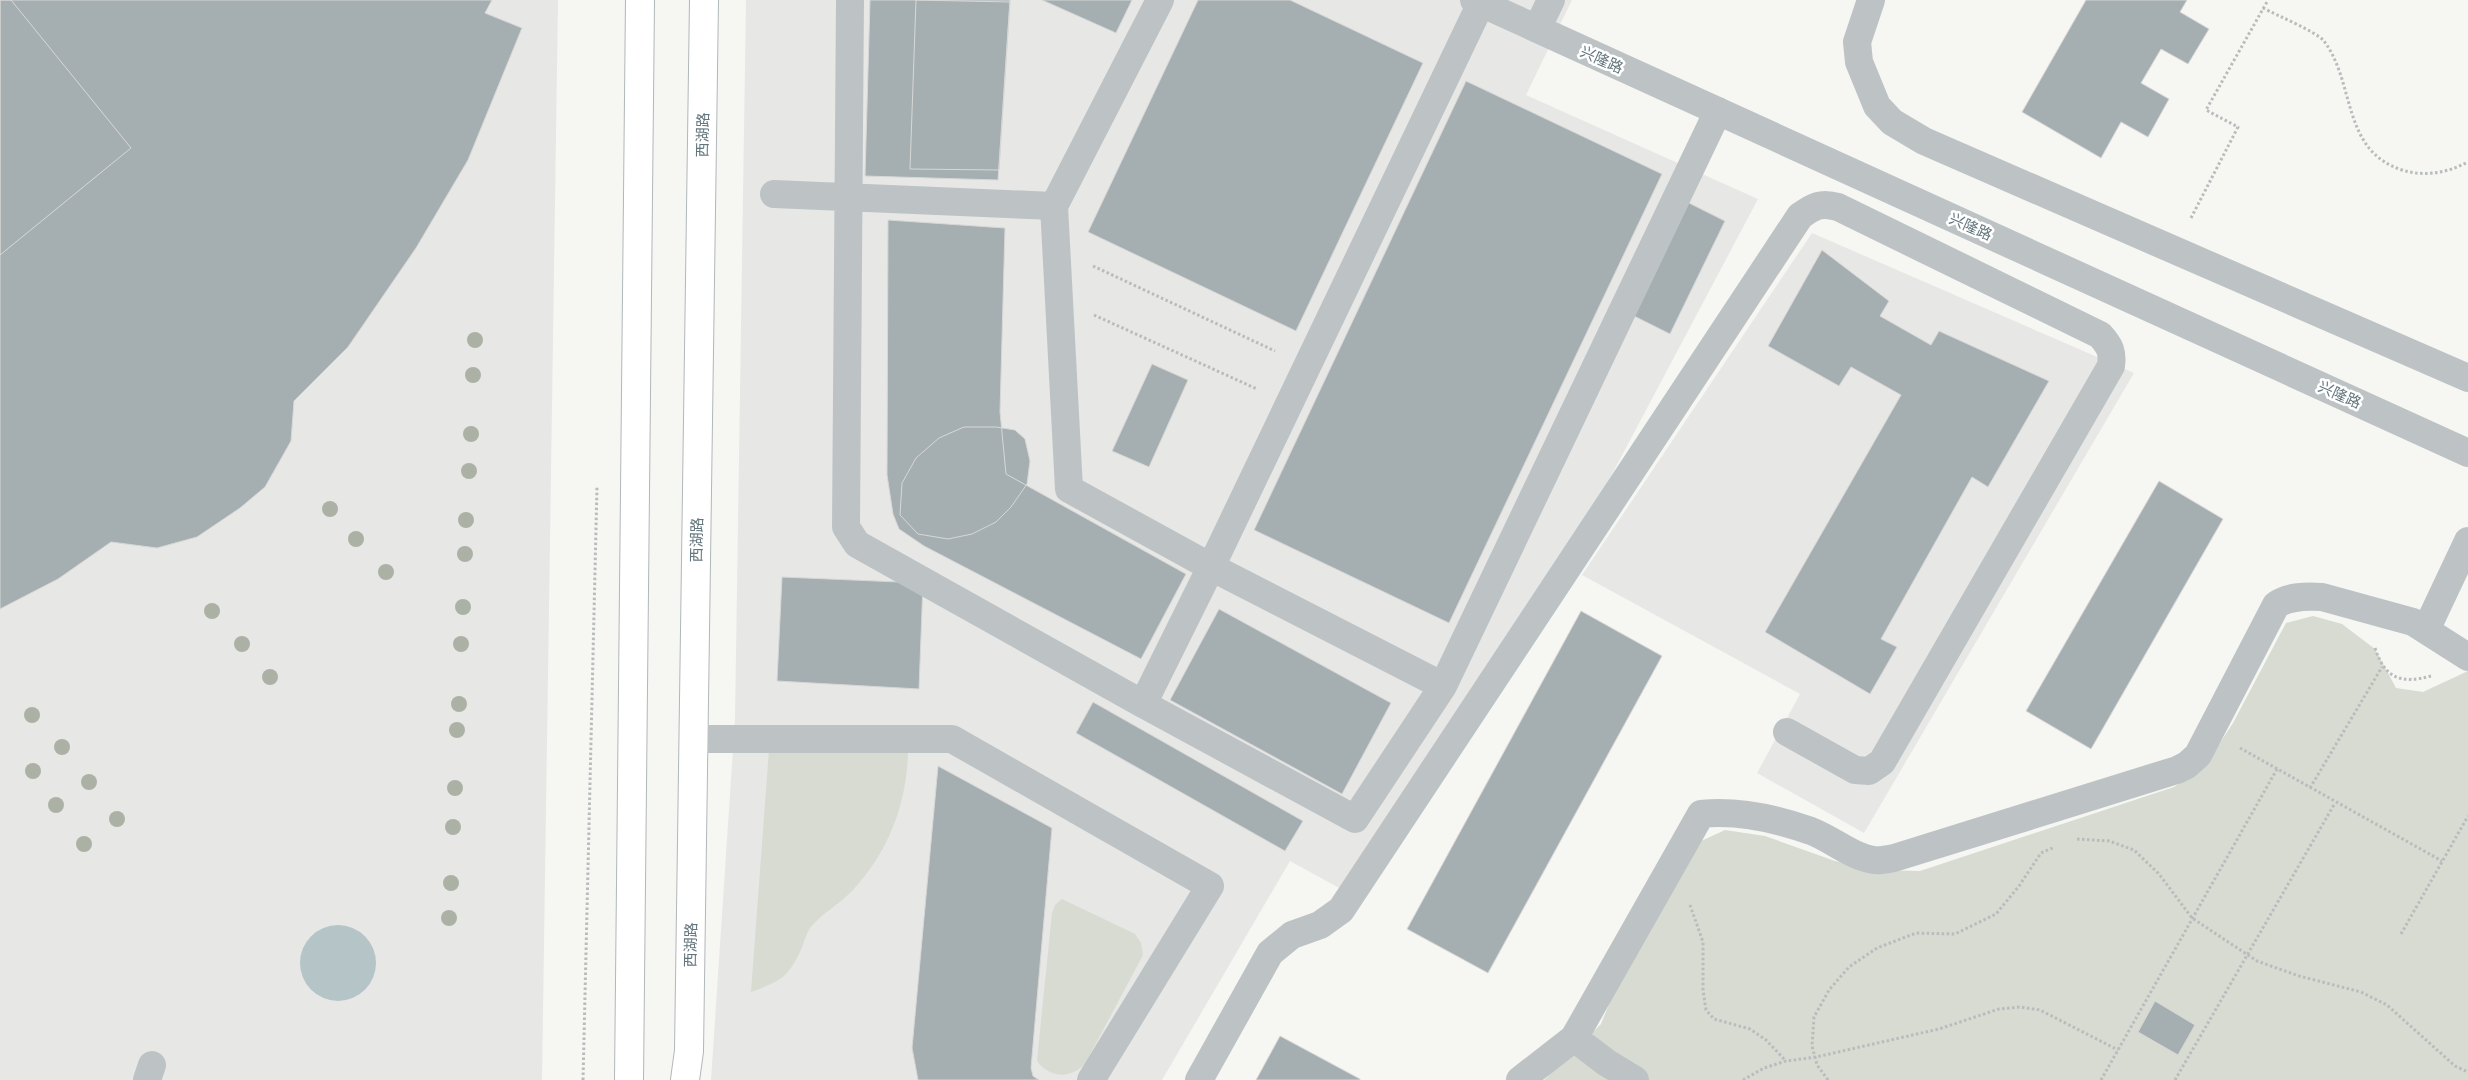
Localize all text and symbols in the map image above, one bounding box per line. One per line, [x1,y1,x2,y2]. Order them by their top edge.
street label: 兴隆路 [1578,42,1626,76]
street label: 西湖路 [693,112,711,158]
street label: 兴隆路 [1947,209,1995,243]
street label: 兴隆路 [2316,377,2364,411]
street label: 西湖路 [687,517,705,563]
street label: 西湖路 [681,922,699,968]

